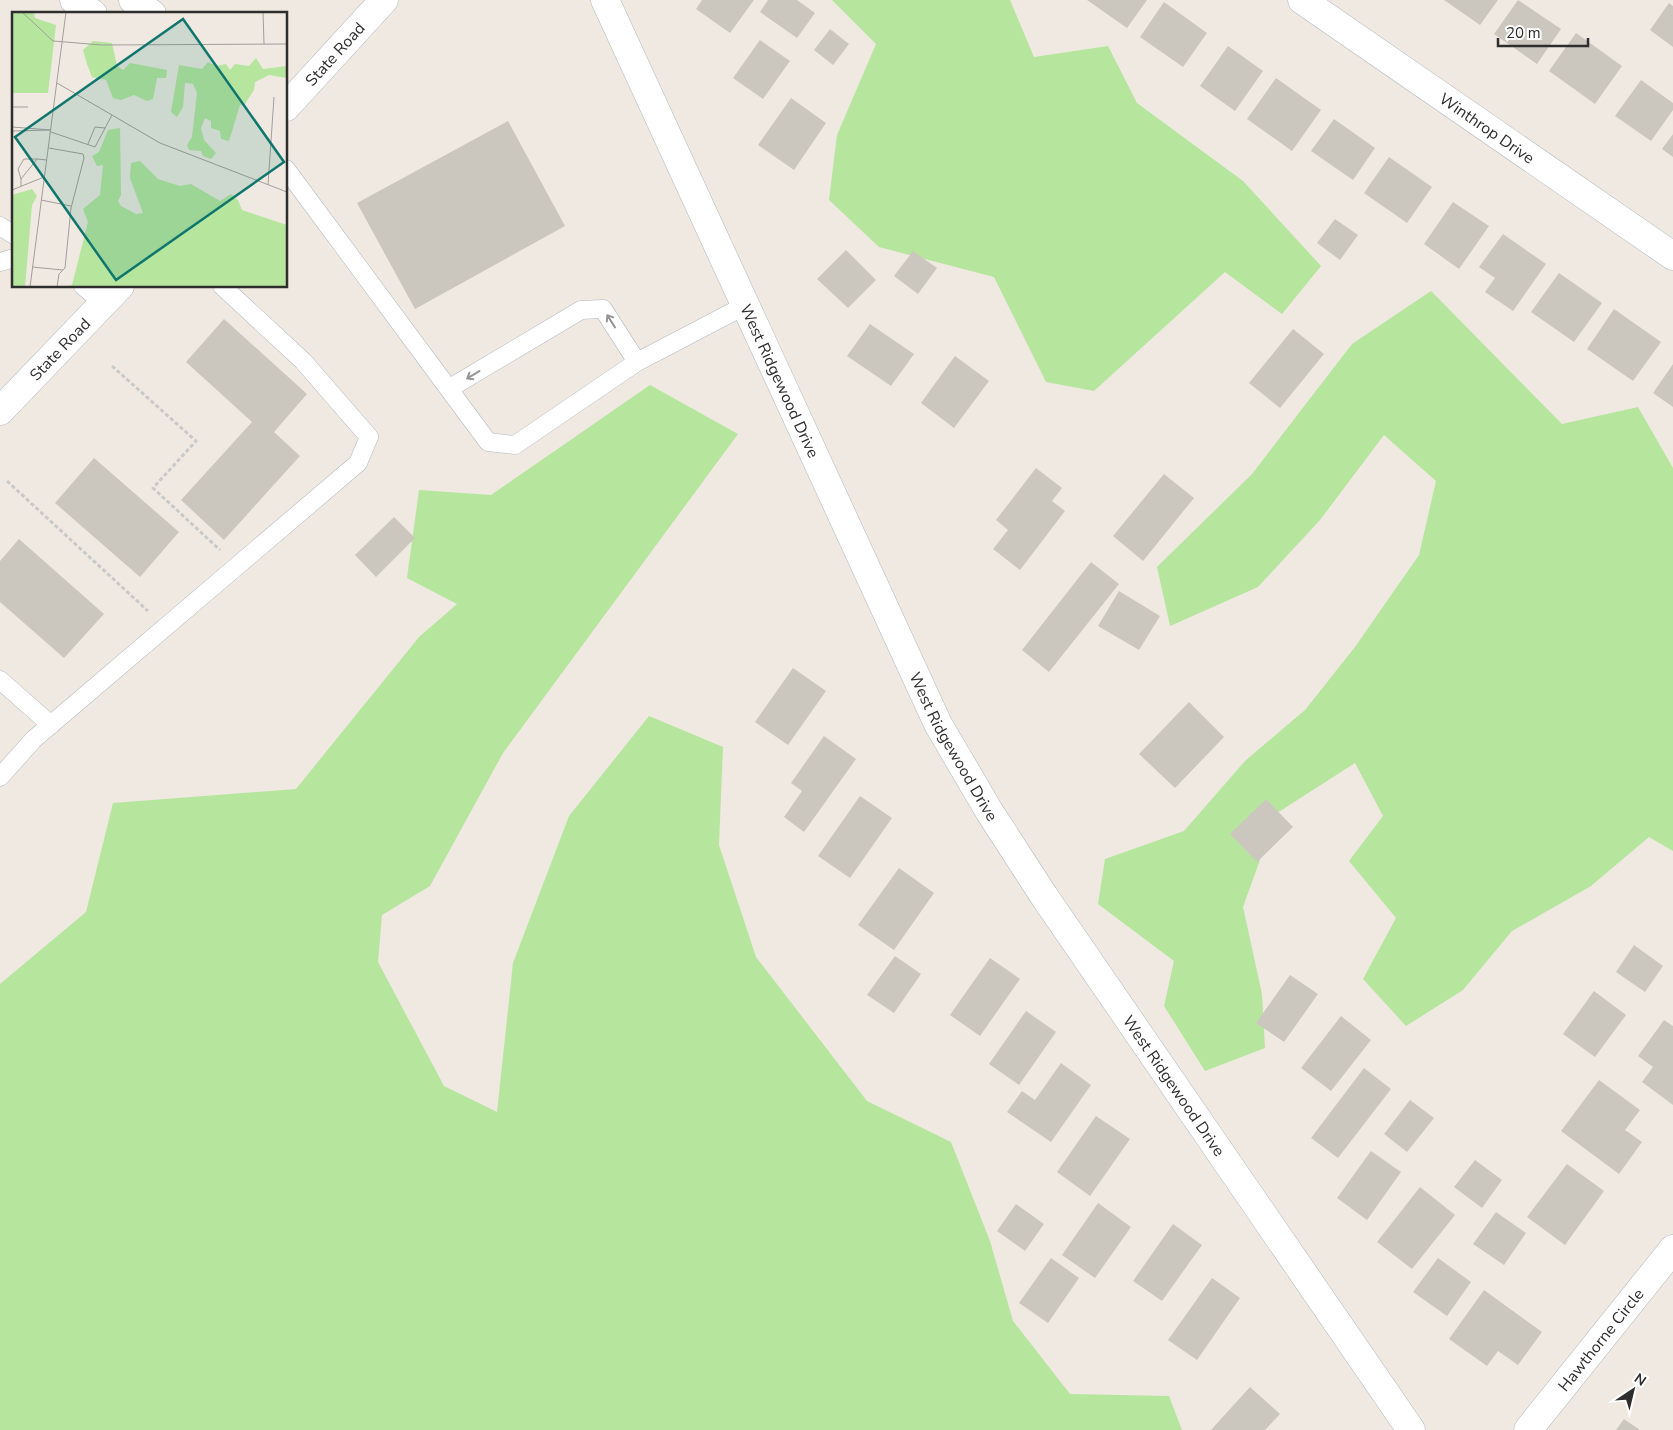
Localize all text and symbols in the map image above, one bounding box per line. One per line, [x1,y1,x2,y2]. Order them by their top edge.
inset map [12,12,288,288]
scale bar [1498,15,1588,47]
street label: State Road [300,18,370,91]
text: 20 m [1506,23,1541,43]
street label: Winthrop Drive [1435,88,1539,169]
street label: West Ridgewood Drive [734,301,824,461]
street label: State Road [25,313,96,386]
one-way arrow [605,315,615,329]
one-way arrow [467,370,481,380]
street label: West Ridgewood Drive [904,669,1003,826]
street label: West Ridgewood Drive [1117,1011,1230,1161]
street label: Hawthorne Circle [1553,1284,1649,1396]
north arrow [1608,1365,1658,1415]
text: N [1630,1369,1650,1391]

